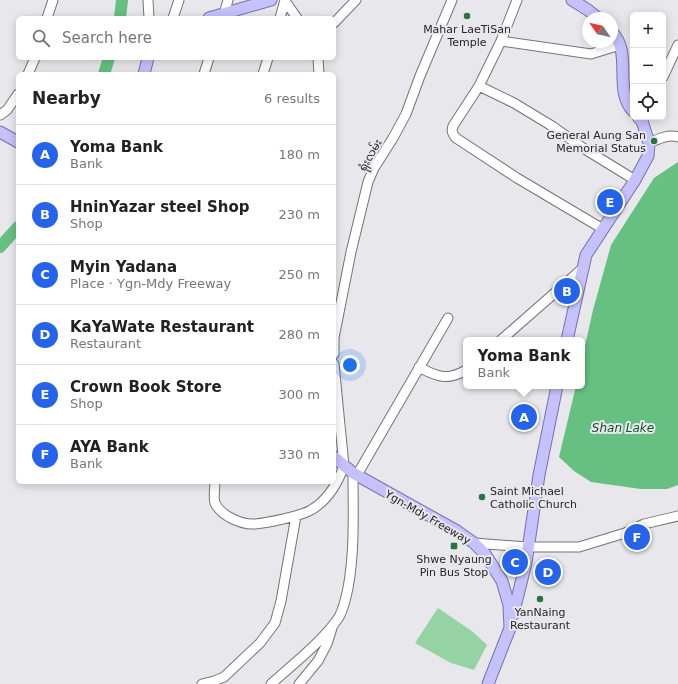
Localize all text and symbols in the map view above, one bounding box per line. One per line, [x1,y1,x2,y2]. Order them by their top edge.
marker: Mahar LaeTiSan Temple [462,11,472,21]
north arrow [582,12,618,48]
map controls [630,12,666,120]
button: + [630,12,666,48]
search box [16,16,336,60]
place label: Mahar LaeTiSan Temple [423,23,511,49]
icon: search [30,27,52,49]
text: Search here [62,29,152,47]
button: − [630,48,666,84]
button: locate [630,84,666,120]
text: Nearby [32,88,101,108]
text: 6 results [264,91,320,106]
place label: General Aung San Memorial Status [547,129,646,155]
street label: ရုံးလမ်း [355,136,387,175]
marker: General Aung San Memorial Status [649,136,659,146]
text: Yoma Bank [70,138,163,156]
text: A [40,147,50,162]
text: 180 m [278,147,320,162]
text: Bank [70,156,103,171]
pin: E [597,187,623,217]
text: HninYazar steel Shop [70,198,249,216]
text: B [40,207,50,222]
text: 230 m [278,207,320,222]
text: Shop [70,216,103,231]
text: Myin Yadana [70,258,177,276]
text: C [40,267,50,282]
text: 250 m [278,267,320,282]
text: Place · Ygn-Mdy Freeway [70,276,231,291]
pin: B [554,276,580,306]
text: KaYaWate Restaurant [70,318,254,336]
text: D [40,327,50,342]
text: 280 m [278,327,320,342]
text: Restaurant [70,336,141,351]
popup [463,337,585,389]
text: Yoma Bank [478,347,570,365]
your location [340,355,360,375]
text: Bank [478,365,510,380]
text: Crown Book Store [70,378,222,396]
text: E [41,387,49,402]
text: 300 m [278,387,320,402]
text: Shop [70,396,103,411]
pin: A [511,402,537,432]
water label: Shan Lake [592,421,654,435]
text: AYA Bank [70,438,149,456]
text: F [41,447,49,462]
text: 330 m [278,447,320,462]
text: Bank [70,456,103,471]
place label: Saint Michael Catholic Church [490,485,577,511]
street label: Ygn-Mdy Freeway [382,487,473,547]
marker: Saint Michael Catholic Church [477,492,487,502]
pin: F [624,522,650,552]
marker: Shwe Nyaung Pin Bus Stop [449,541,459,551]
pin: C [502,547,528,577]
place label: Shwe Nyaung Pin Bus Stop [416,553,492,579]
pin: D [535,557,561,587]
marker: YanNaing Restaurant [535,594,545,604]
place label: YanNaing Restaurant [510,606,571,632]

